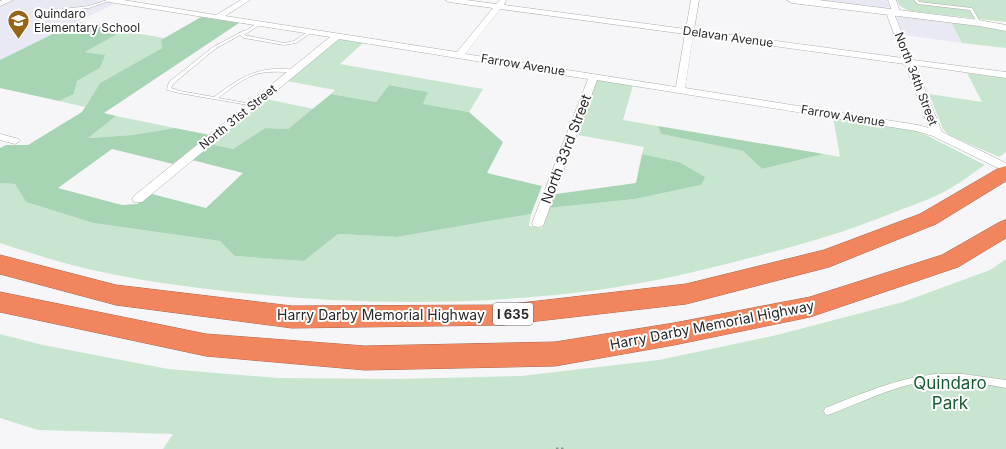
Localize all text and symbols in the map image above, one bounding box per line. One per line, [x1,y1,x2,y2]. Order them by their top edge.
place label: Quindaro Elementary School [34,6,140,35]
school or university icon: Quindaro Elementary School [6,8,32,41]
street label: Delavan Avenue [682,23,774,50]
street label: North 34th Street [892,30,941,128]
street label: Farrow Avenue [480,50,566,79]
street label: North 31st Street [196,81,279,152]
street label: North 33rd Street [537,91,594,206]
street label: Farrow Avenue [800,101,886,130]
street label: Harry Darby Memorial Highway [608,296,816,353]
road number: I 635 [493,303,533,325]
street label: Harry Darby Memorial Highway [277,306,485,323]
park label: Quindaro Park [913,373,987,413]

